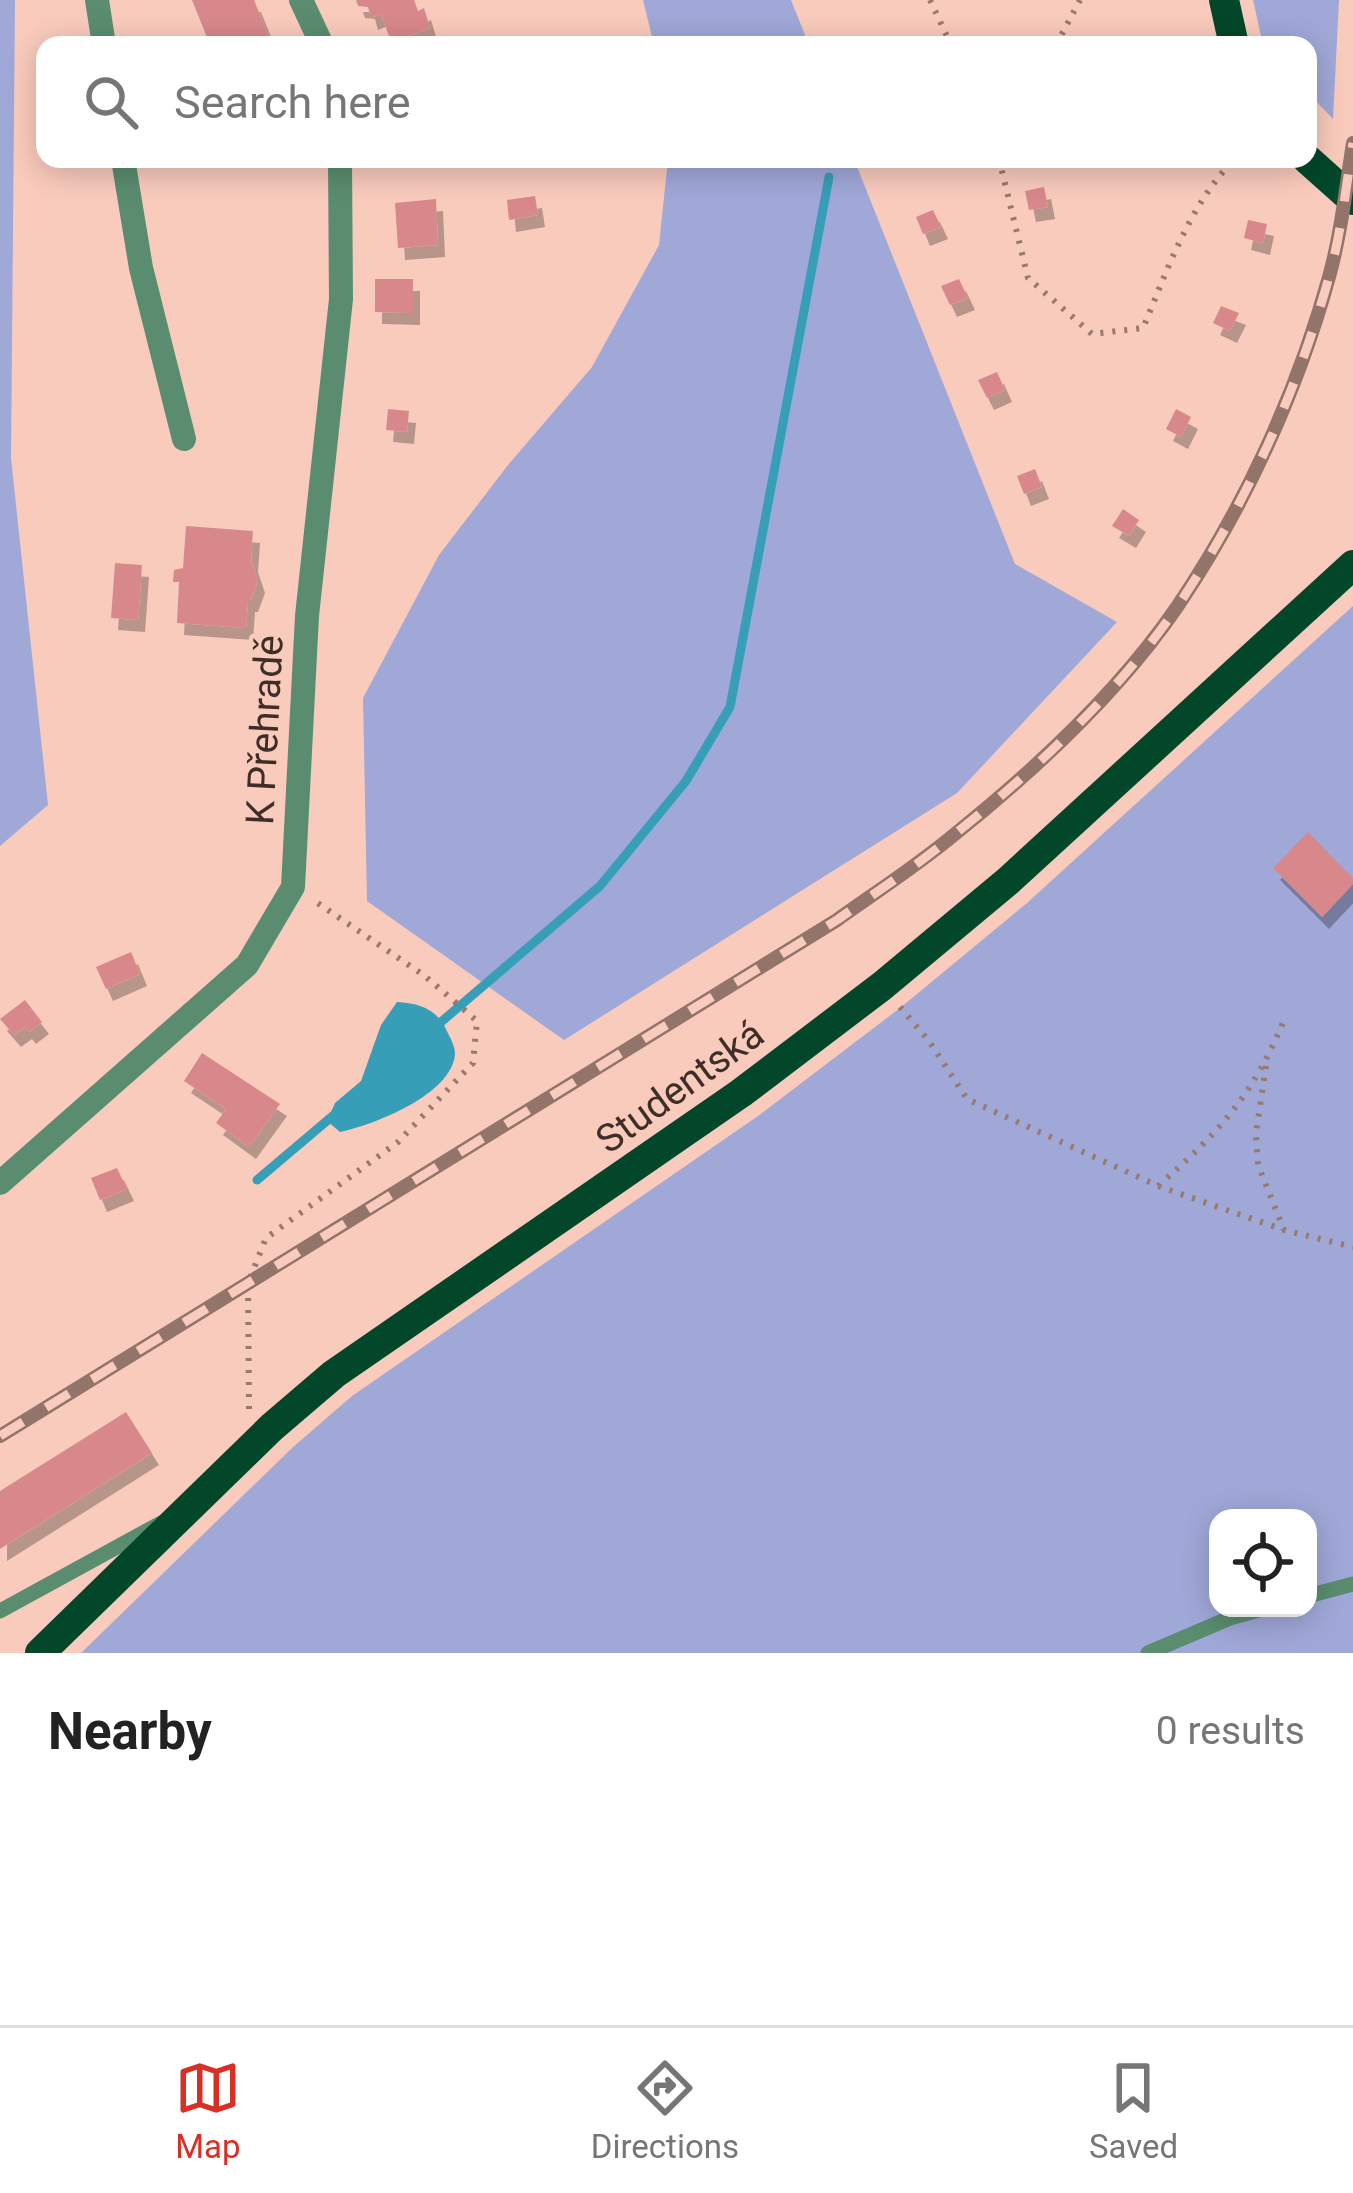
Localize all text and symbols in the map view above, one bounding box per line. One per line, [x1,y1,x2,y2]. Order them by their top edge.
search box [36,36,1317,168]
icon: search [78,69,144,135]
text: Search here [174,76,411,129]
street label: K Přehradě [237,634,293,826]
street label: Studentská [587,1011,773,1163]
map controls [1209,1509,1317,1617]
button: locate [1209,1509,1317,1617]
text: Nearby [48,1702,212,1761]
text: 0 results [1156,1708,1305,1754]
tab: Map [175,2055,241,2166]
tab: Directions [591,2055,739,2166]
tab: Saved [1089,2055,1178,2166]

